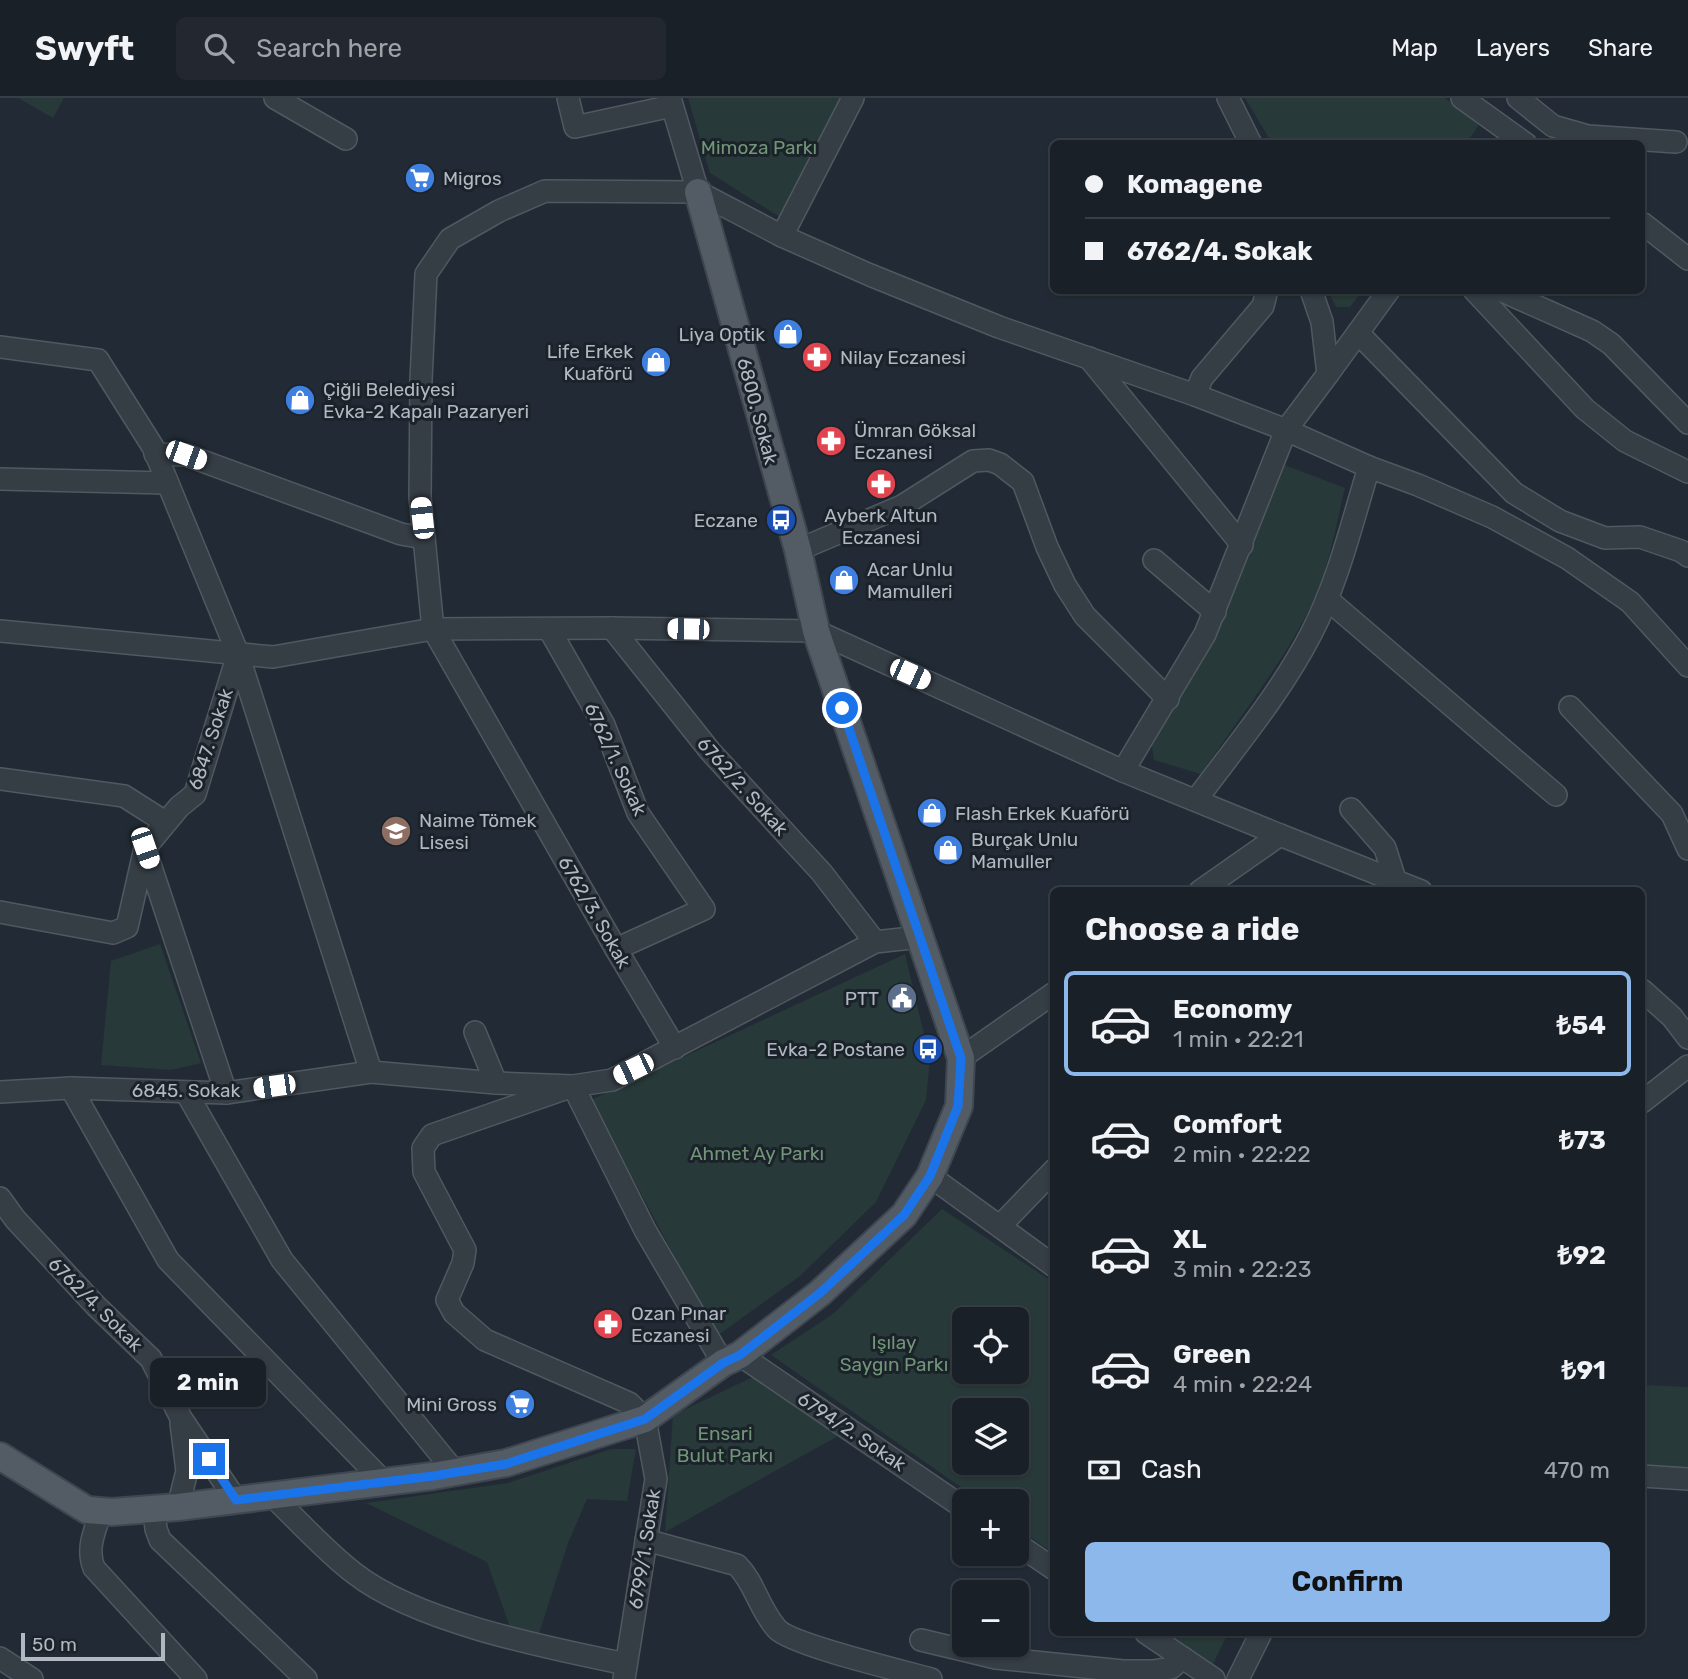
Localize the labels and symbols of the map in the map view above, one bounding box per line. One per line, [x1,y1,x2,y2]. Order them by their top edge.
park label: Mimoza Parkı [701,136,817,159]
supermarket icon: Migros [403,161,437,195]
place label: Migros [443,167,502,190]
shop icon: Liya Optik [771,317,805,351]
place label: Liya Optik [679,323,765,346]
place label: Life Erkek Kuaförü [547,340,633,385]
pharmacy icon: Nilay Eczanesi [800,340,834,374]
shop icon: Life Erkek Kuaförü [639,345,673,379]
place label: Nilay Eczanesi [840,346,966,369]
street label: 6800. Sokak [732,355,783,467]
place label: Çiğli Belediyesi Evka-2 Kapalı Pazaryeri [323,378,529,423]
shop icon: Çiğli Belediyesi Evka-2 Kapalı Pazaryeri [283,383,317,417]
place label: Ümran Göksal Eczanesi [854,419,976,464]
pharmacy icon: Ümran Göksal Eczanesi [814,424,848,458]
car [163,438,210,472]
pharmacy icon: Ayberk Altun Eczanesi [864,467,898,501]
car [410,496,435,540]
bus stop icon: Eczane [764,503,798,537]
place label: Ayberk Altun Eczanesi [824,504,938,549]
place label: Eczane [694,509,758,532]
place label: Acar Unlu Mamulleri [867,558,953,603]
shop icon: Acar Unlu Mamulleri [827,563,861,597]
car [667,618,710,640]
car [887,656,934,692]
street label: 6847. Sokak [183,685,238,793]
route start [826,692,858,724]
street label: 6762/1. Sokak [579,699,652,819]
street label: 6762/2. Sokak [692,732,793,841]
shop icon: Flash Erkek Kuaförü [915,796,949,830]
place label: Flash Erkek Kuaförü [955,802,1130,825]
place label: Naime Tömek Lisesi [419,809,537,854]
school or university icon: Naime Tömek Lisesi [379,814,413,848]
car [129,825,162,871]
place label: Burçak Unlu Mamuller [971,828,1078,873]
shop icon: Burçak Unlu Mamuller [931,833,965,867]
street label: 6762/3. Sokak [553,852,636,972]
public building icon: PTT [885,981,919,1015]
place label: PTT [845,987,879,1010]
bus stop icon: Evka-2 Postane [911,1032,945,1066]
place label: Evka-2 Postane [766,1038,905,1061]
car [610,1050,657,1088]
car [252,1073,297,1099]
street label: 6845. Sokak [132,1079,240,1102]
park label: Ahmet Ay Parkı [690,1142,824,1165]
street label: 6762/4. Sokak [44,1252,148,1357]
place label: Ozan Pınar Eczanesi [631,1302,727,1347]
pharmacy icon: Ozan Pınar Eczanesi [591,1307,625,1341]
park label: Işılay Saygın Parkı [840,1331,948,1376]
callout: 2 min [151,1358,267,1406]
supermarket icon: Mini Gross [503,1387,537,1421]
street label: 6794/2. Sokak [793,1387,910,1476]
place label: Mini Gross [406,1393,497,1416]
park label: Ensari Bulut Parkı [677,1422,773,1467]
route end [193,1443,225,1475]
street label: 6799/1. Sokak [624,1487,665,1611]
scale bar [21,1630,164,1662]

